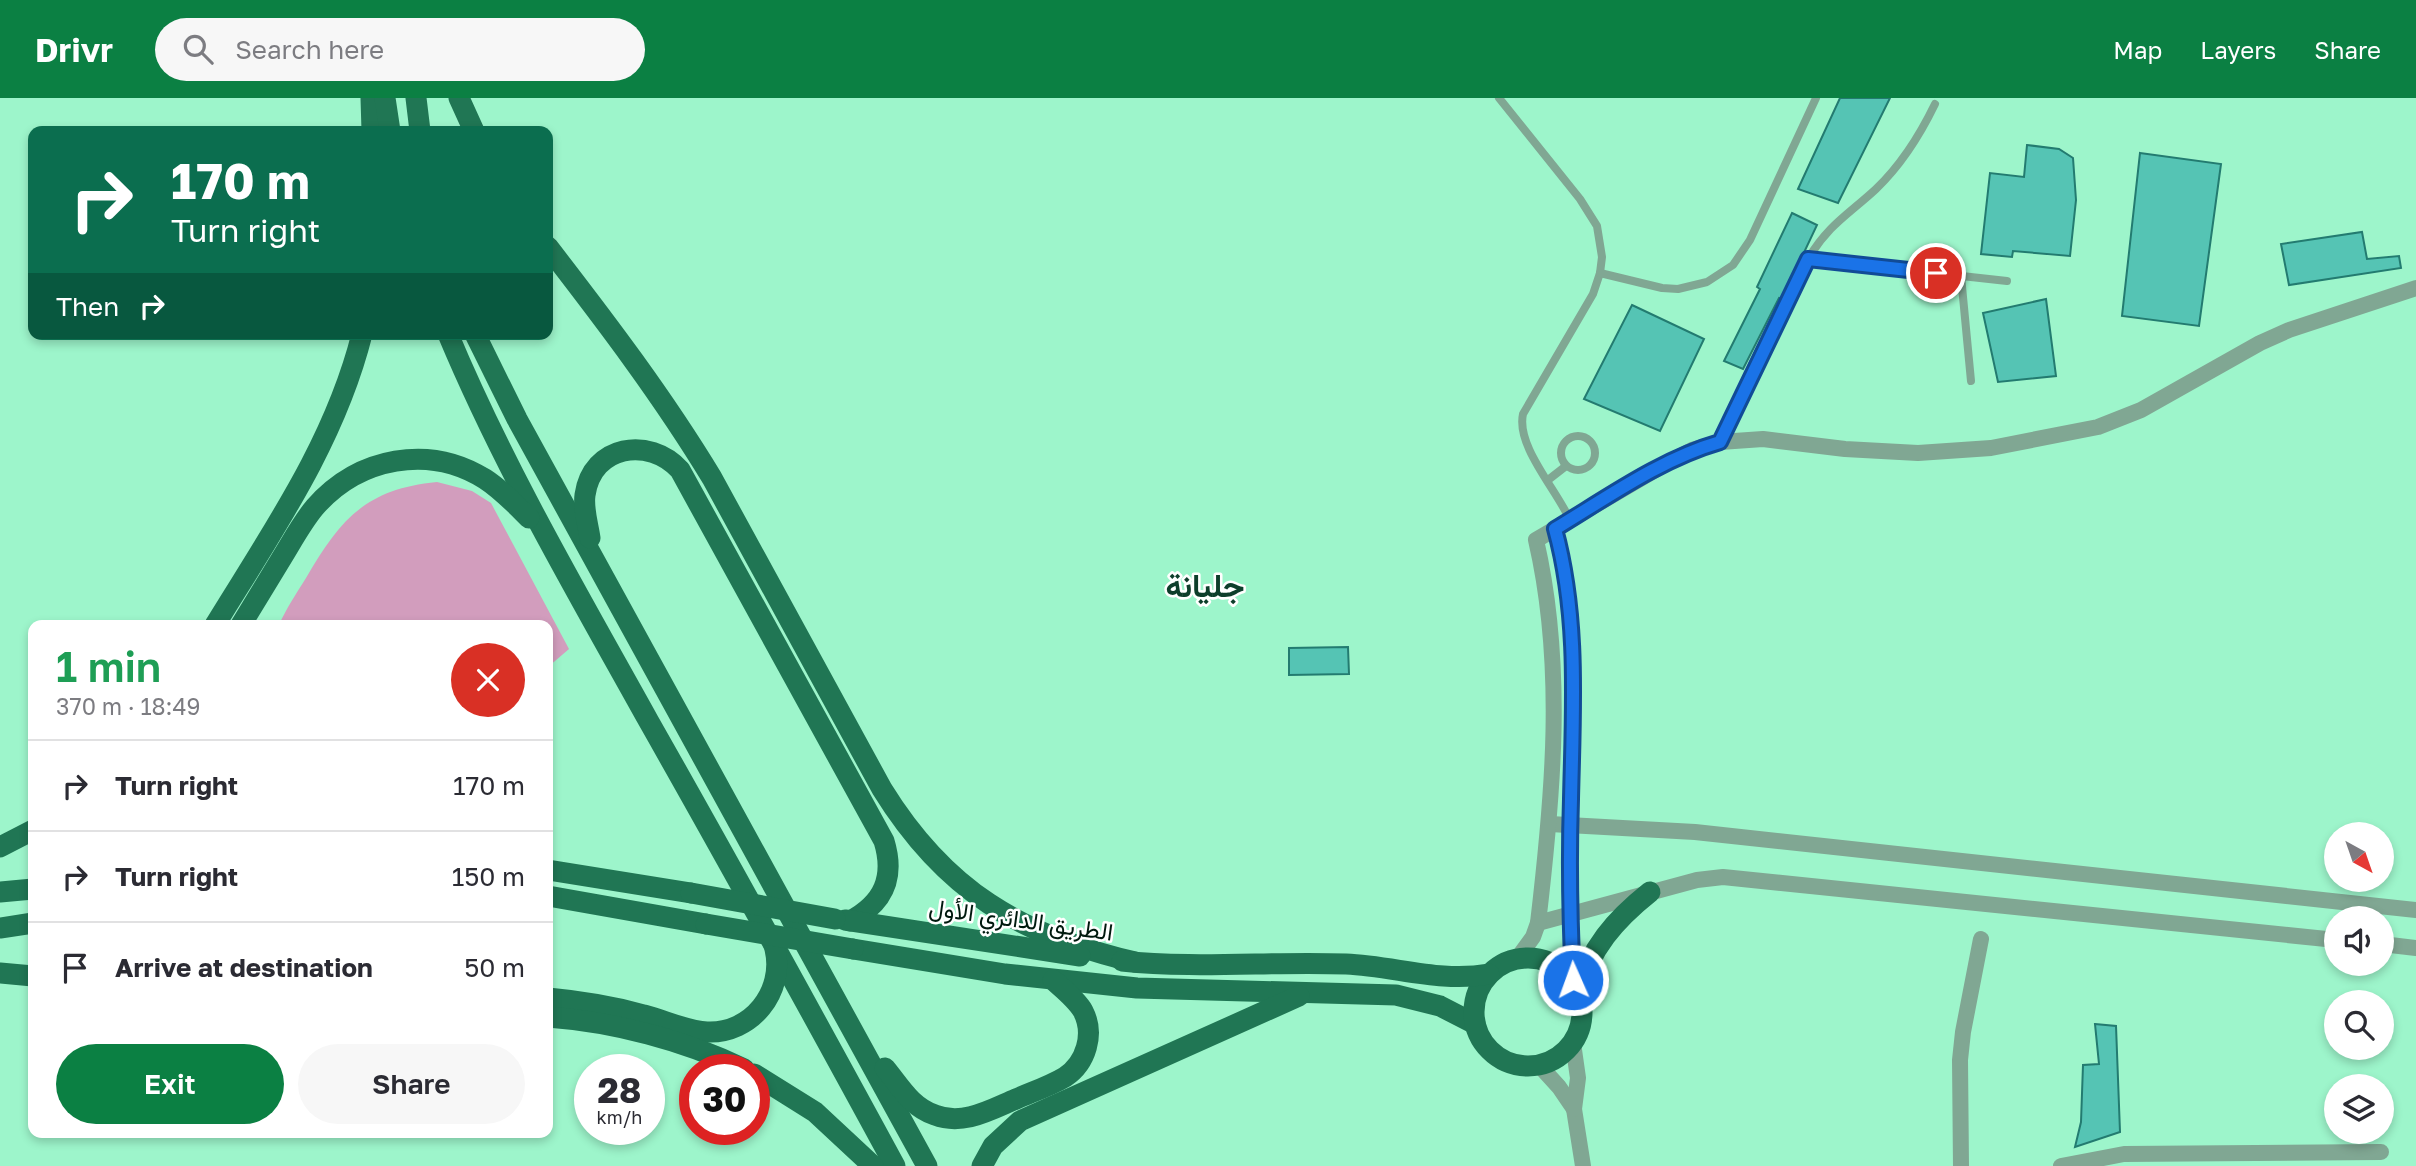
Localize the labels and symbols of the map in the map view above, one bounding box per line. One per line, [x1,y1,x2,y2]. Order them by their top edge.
pin [1906,243,1966,303]
district label: جليانة [1166,566,1244,605]
north arrow [2324,822,2394,892]
street label: الطريق الدائري الأول [926,891,1115,952]
position arrow [1536,943,1610,1017]
speed limit sign: 30 [679,1054,770,1145]

